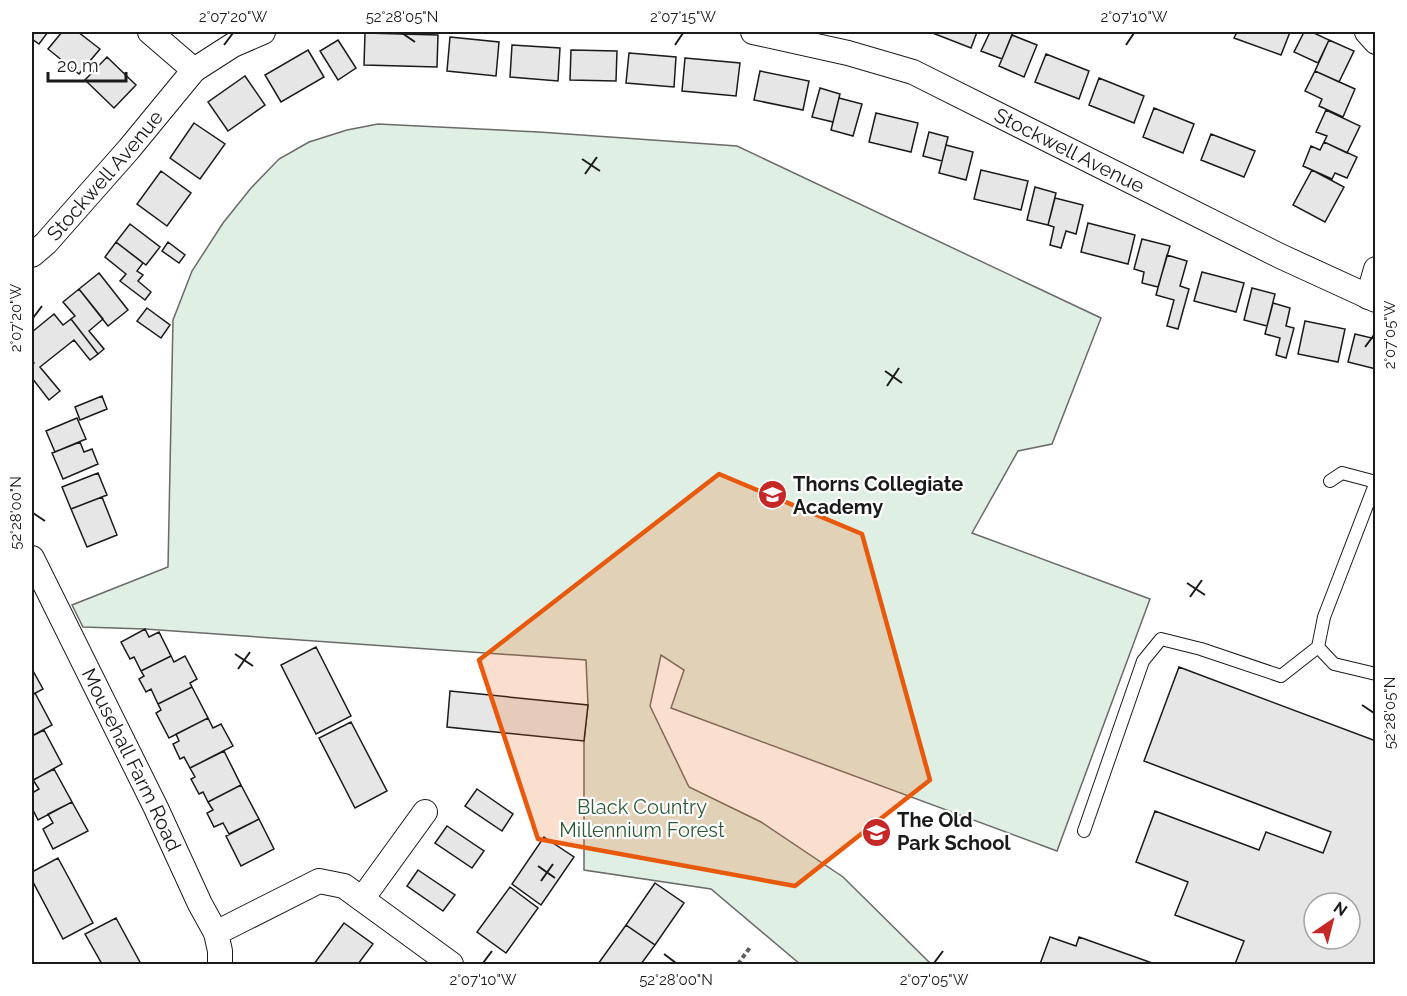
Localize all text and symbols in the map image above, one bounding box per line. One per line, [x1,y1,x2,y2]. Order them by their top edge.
text: 2°07'20"W [199,8,267,26]
text: 52°28'05"N [366,8,438,26]
text: 2°07'15"W [650,8,716,26]
text: 2°07'10"W [1101,8,1168,26]
scale bar [48,45,126,83]
text: 20 m [57,55,99,76]
street label: Stockwell Avenue [990,103,1149,198]
street label: Stockwell Avenue [42,105,168,246]
text: 2°07'20"W [7,284,25,352]
text: 2°07'05"W [1381,300,1399,369]
place label: Thorns Collegiate Academy [793,472,963,519]
text: 52°28'00"N [7,476,25,550]
school or university icon: Thorns Collegiate Academy [756,479,788,511]
street label: Mousehall Farm Road [77,664,186,855]
text: 52°28'05"N [1381,677,1399,749]
park label: Black Country Millennium Forest [559,795,725,842]
place label: The Old Park School [897,808,1011,855]
school or university icon: The Old Park School [860,816,892,848]
north arrow [1302,891,1362,951]
text: N [1330,898,1351,920]
text: 2°07'10"W [450,971,517,989]
text: 52°28'00"N [639,971,713,989]
text: 2°07'05"W [900,971,969,989]

